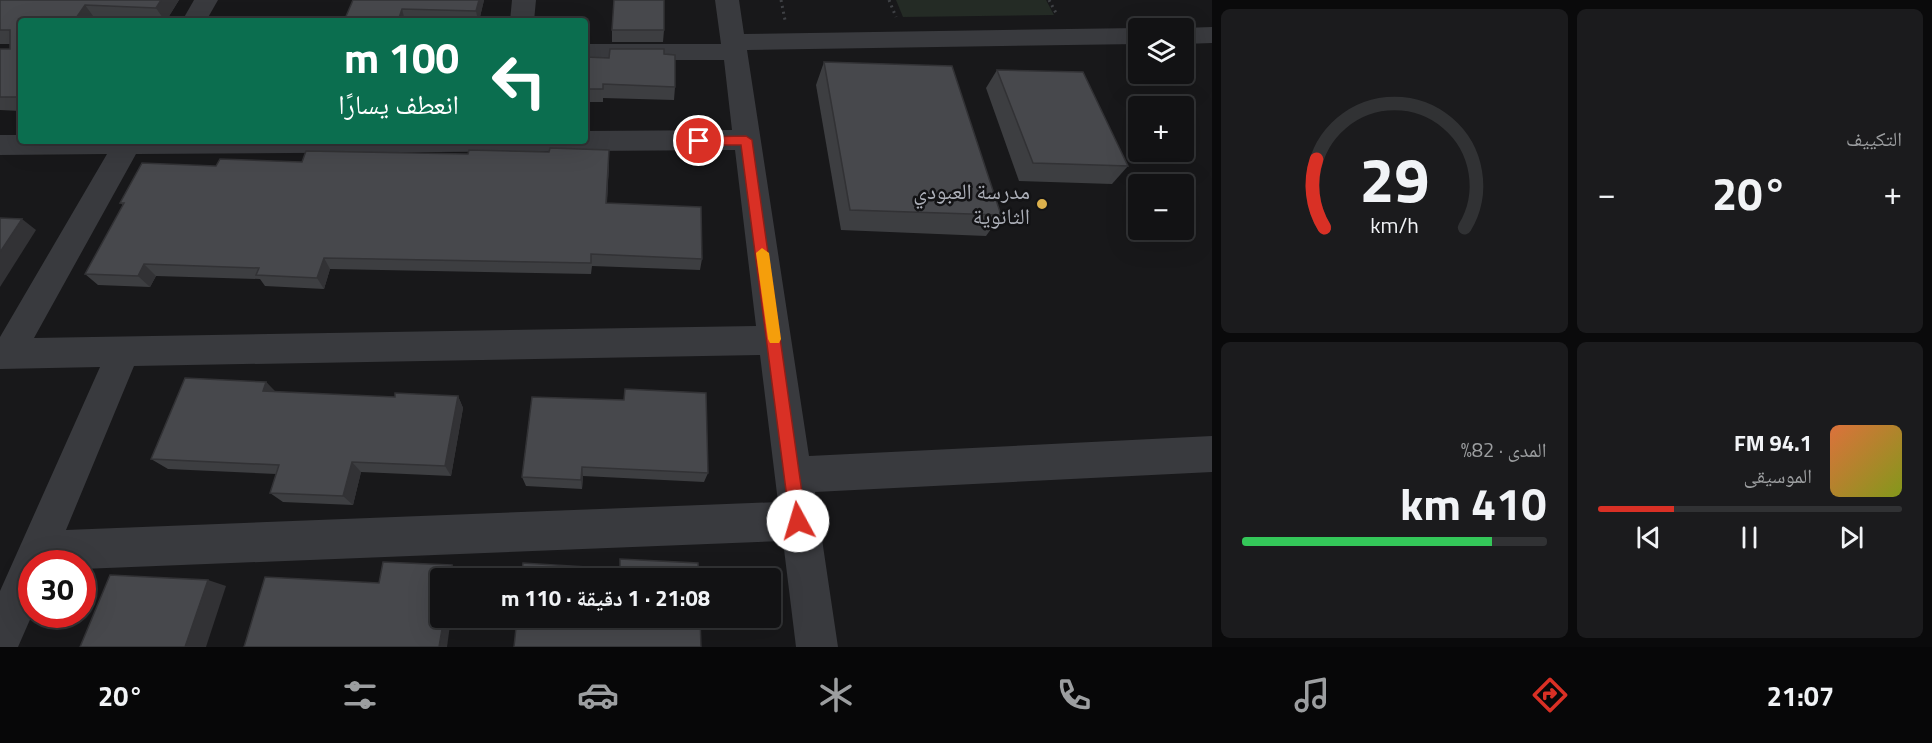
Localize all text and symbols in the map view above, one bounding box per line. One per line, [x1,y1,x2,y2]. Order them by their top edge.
map controls [1128,18,1194,240]
button: layers [1128,18,1194,84]
text: 100 m [344,25,459,89]
icon: left [480,42,558,120]
text: انعطف يسارًا [338,83,459,124]
button: + [1128,96,1194,162]
pin [673,115,724,166]
text: التكييف [1846,123,1902,154]
icon: arrive [682,124,715,157]
text: 29 [1359,131,1429,226]
text: 20° [1712,159,1788,227]
text: − [1598,168,1616,218]
text: + [1884,168,1902,218]
place label: مدرسة العبودي الثانوية [913,174,1030,233]
button: − [1128,174,1194,240]
marker: مدرسة العبودي الثانوية [1035,197,1049,211]
text: km/h [1370,209,1419,241]
text: 94.1 FM [1734,426,1812,460]
text: المدى · 82% [1461,434,1547,465]
text: الموسيقى [1744,460,1812,491]
text: 410 km [1400,469,1547,537]
position arrow [766,489,830,553]
icon: previous [1632,521,1665,554]
icon: pause [1733,521,1766,554]
icon: next [1835,521,1868,554]
speed limit sign: 30 [18,550,96,628]
text: 21:08 · 1 دقيقة · 110 m [501,581,710,615]
icon: filters [339,674,381,716]
icon: car [577,674,619,716]
icon: climate [815,674,857,716]
icon: phone [1053,674,1095,716]
icon: music [1291,674,1333,716]
icon: directions [1529,674,1571,716]
text: 20° [98,675,143,716]
text: 21:07 [1767,675,1834,716]

